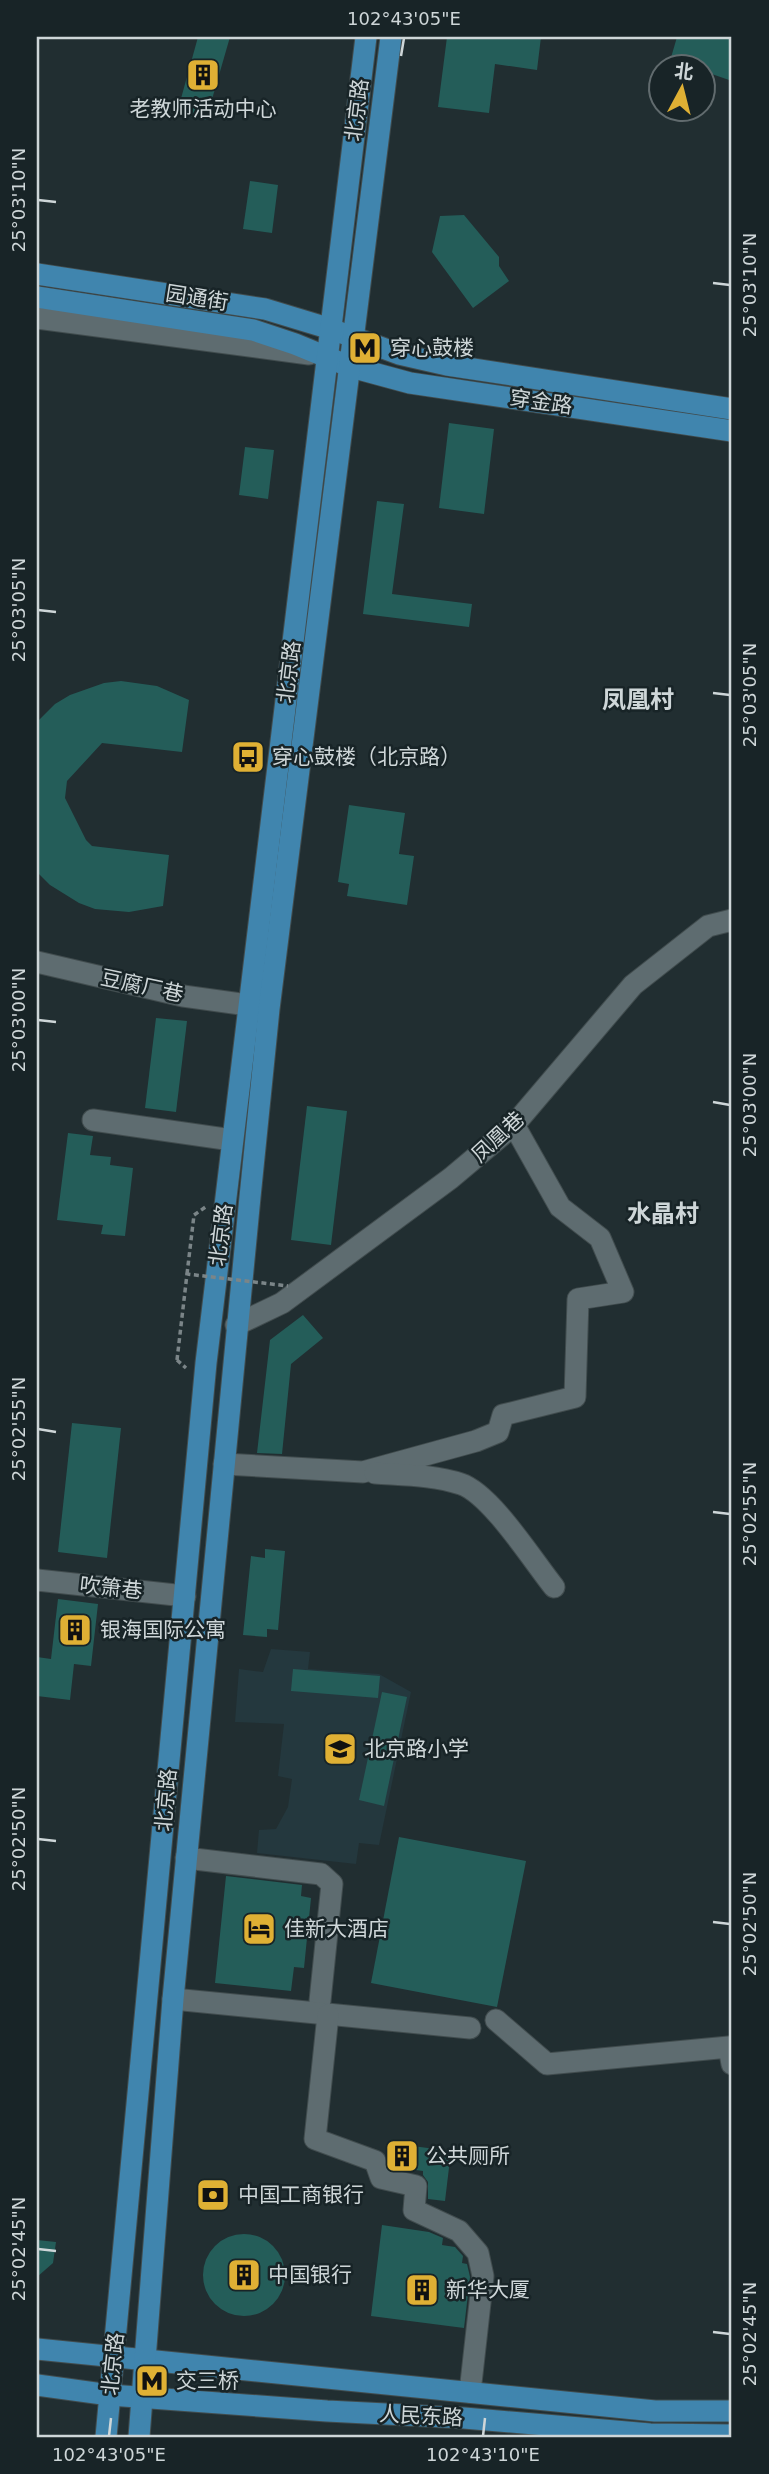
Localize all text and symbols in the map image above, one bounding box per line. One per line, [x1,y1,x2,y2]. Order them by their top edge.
text: 102°43'05"E [347,8,461,29]
north arrow [646,52,716,122]
building icon: 老教师活动中心 [184,56,222,94]
text: 北 [673,59,695,83]
street label: 北京路 [341,77,373,143]
place label: 老教师活动中心 [130,97,277,121]
text: 25°03'10"N [8,148,29,252]
text: 25°03'10"N [739,233,760,337]
street label: 园通街 [164,281,230,315]
metro station icon: 穿心鼓楼 [346,329,384,367]
place label: 穿心鼓楼 [390,336,474,360]
street label: 穿金路 [508,386,574,418]
text: 25°03'05"N [8,558,29,662]
street label: 北京路 [273,639,305,705]
text: 25°03'05"N [739,643,760,747]
district label: 凤凰村 [602,686,674,714]
bus stop icon: 穿心鼓楼（北京路） [229,738,267,776]
place label: 穿心鼓楼（北京路） [272,745,461,769]
street label: 豆腐厂巷 [98,966,186,1006]
text: 25°03'00"N [8,968,29,1072]
text: 25°03'00"N [739,1053,760,1157]
street label: 凤凰巷 [467,1107,529,1167]
district label: 水晶村 [627,1200,699,1228]
street label: 北京路 [205,1202,237,1268]
text: 25°02'55"N [8,1377,29,1481]
text: 25°02'55"N [739,1462,760,1566]
street label: 吹箫巷 [78,1573,144,1603]
building icon: 银海国际公寓 [56,1611,94,1649]
place label: 银海国际公寓 [100,1618,226,1642]
school or university icon: 北京路小学 [321,1730,359,1768]
place label: 北京路小学 [364,1737,469,1761]
street label: 北京路 [151,1768,181,1832]
text: 25°02'50"N [8,1787,29,1891]
text: 25°02'50"N [739,1872,760,1976]
hotel icon: 佳新大酒店 [240,1910,278,1948]
place label: 佳新大酒店 [284,1917,389,1941]
building icon: 公共厕所 [383,2137,421,2175]
place label: 公共厕所 [426,2144,510,2168]
bank icon: 中国工商银行 [194,2176,232,2214]
place label: 中国工商银行 [238,2183,364,2207]
text: 25°02'45"N [8,2197,29,2301]
building icon: 中国银行 [225,2256,263,2294]
place label: 中国银行 [268,2263,352,2287]
building icon: 新华大厦 [403,2271,441,2309]
place label: 新华大厦 [446,2278,530,2302]
text: 25°02'45"N [739,2282,760,2386]
street label: 北京路 [98,2331,128,2397]
metro station icon: 交三桥 [133,2362,171,2400]
place label: 交三桥 [176,2369,239,2393]
street label: 人民东路 [378,2402,464,2430]
text: 102°43'05"E [52,2444,166,2465]
text: 102°43'10"E [426,2444,540,2465]

